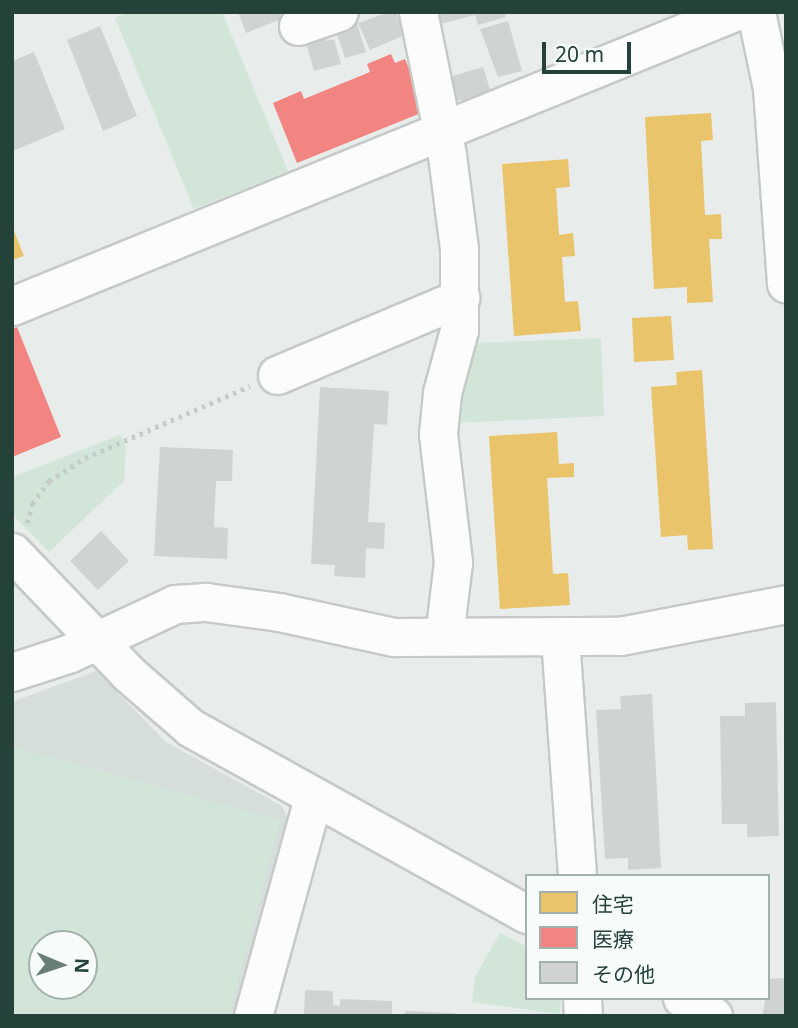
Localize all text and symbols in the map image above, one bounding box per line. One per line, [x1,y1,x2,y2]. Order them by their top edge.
scale bar [546,28,635,72]
text: 20 m [555,40,604,68]
legend [525,874,770,1000]
text: 住宅 [592,890,634,918]
text: 医療 [592,925,634,953]
north arrow [28,930,98,1000]
text: N [69,957,95,974]
text: その他 [592,960,655,988]

